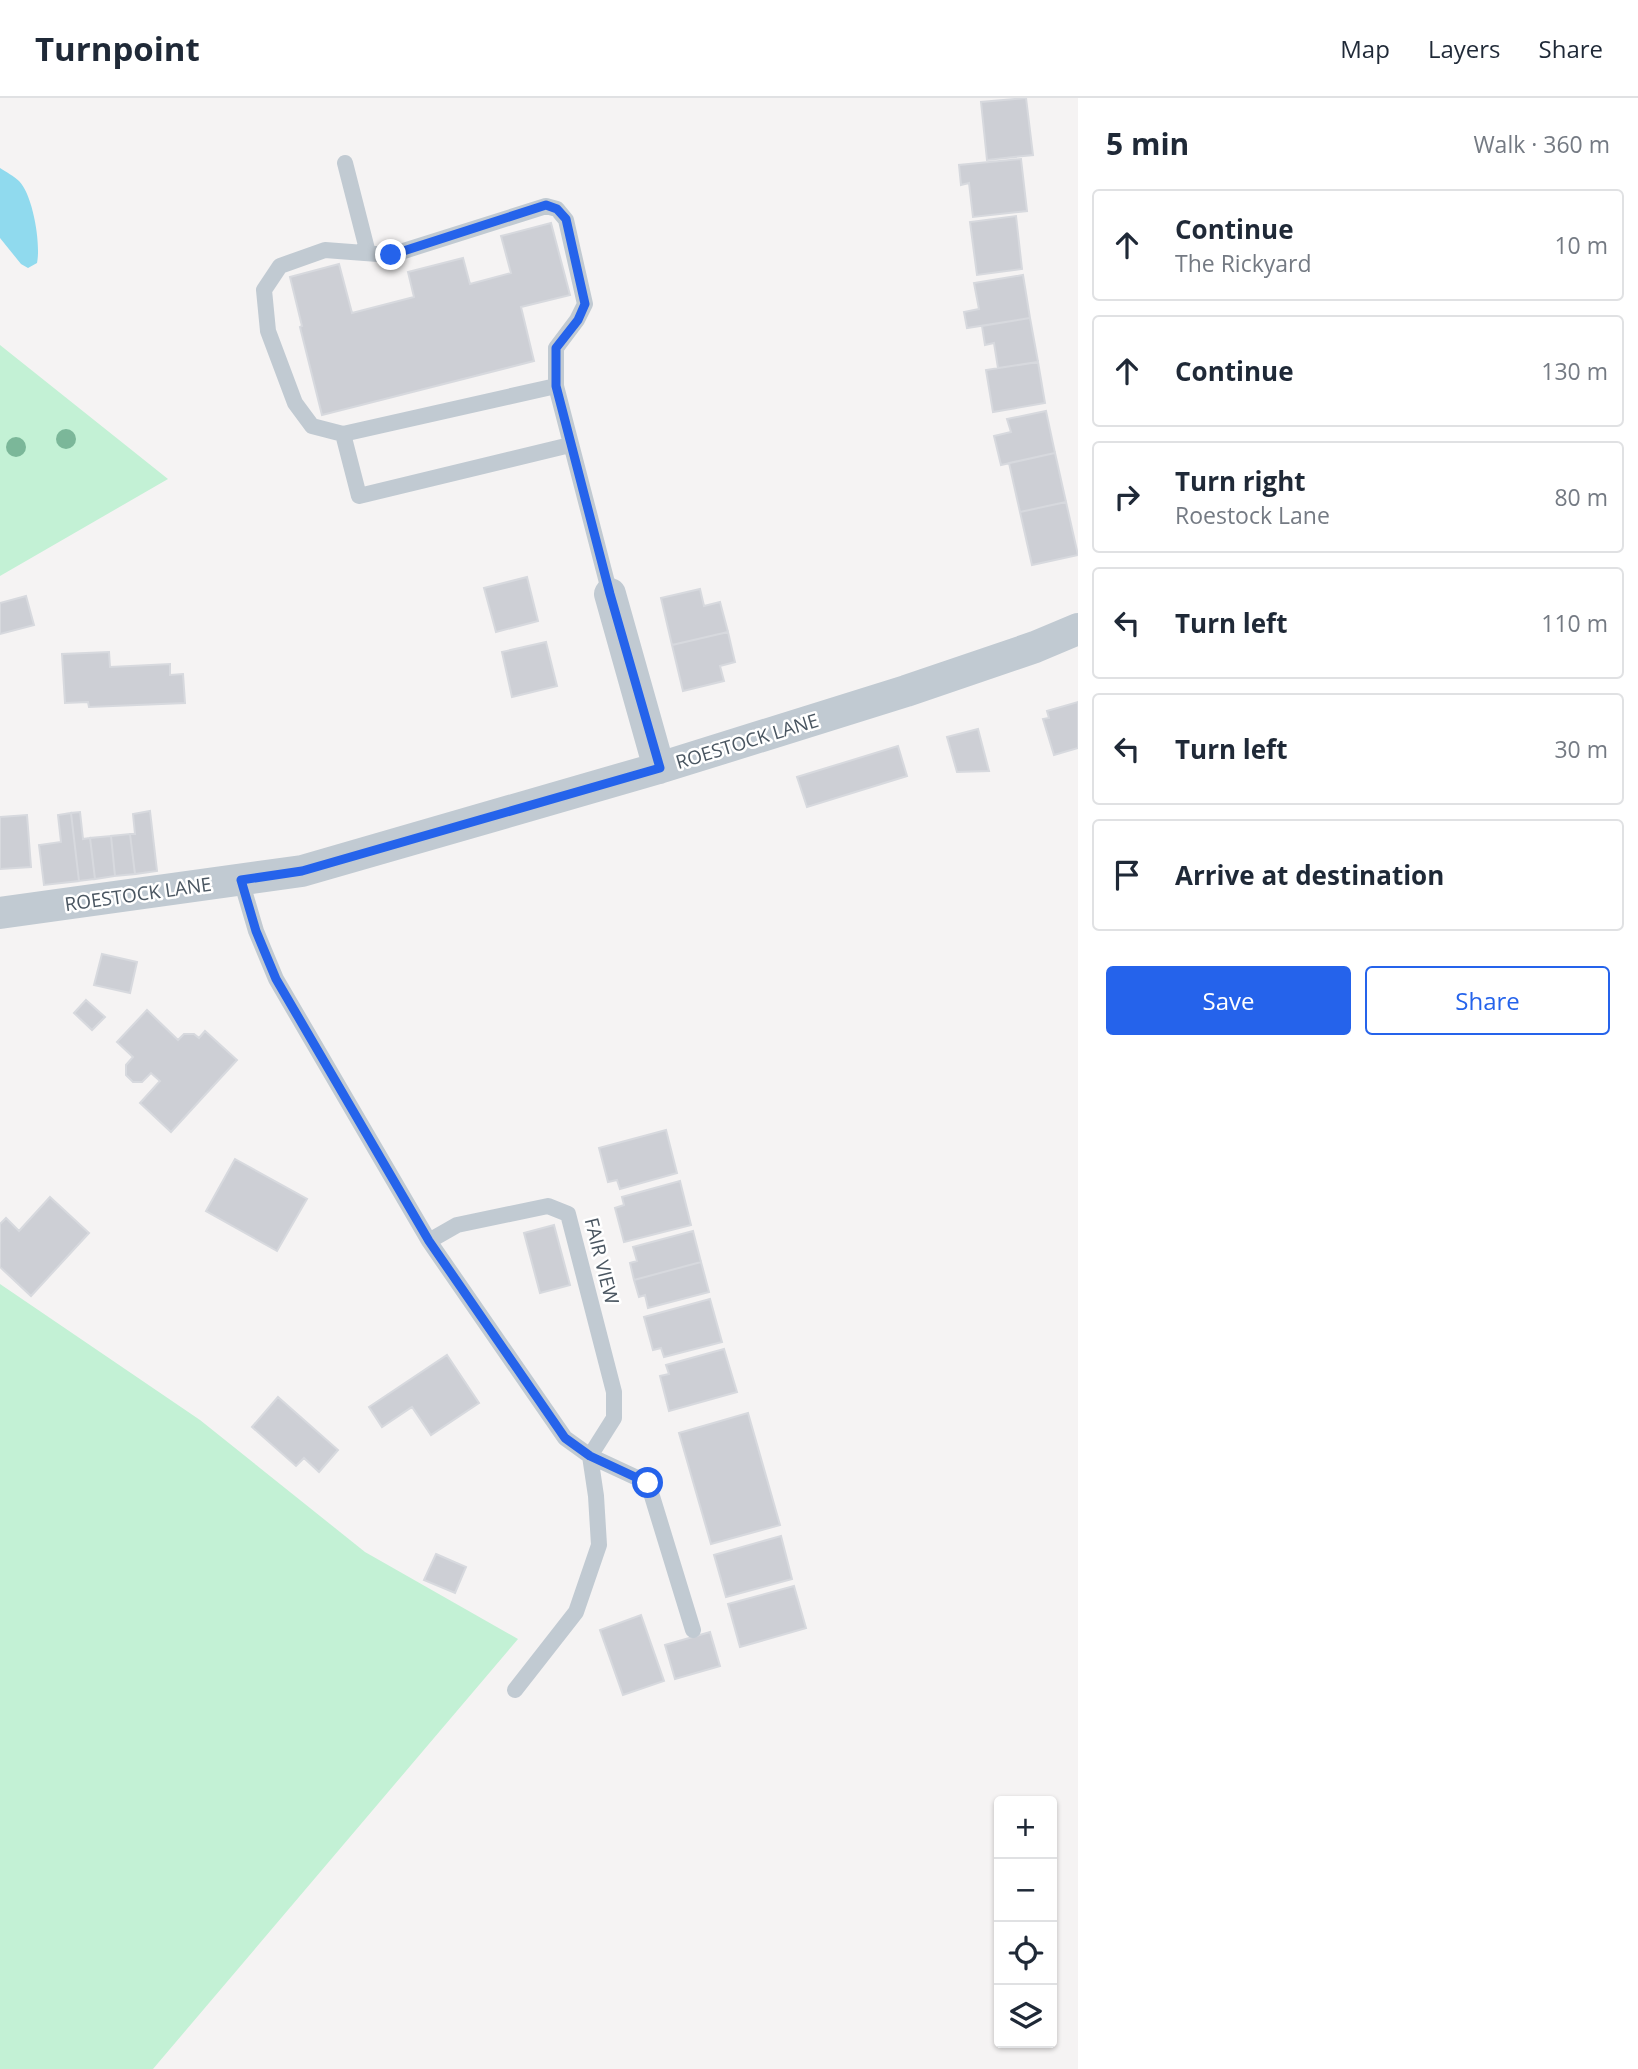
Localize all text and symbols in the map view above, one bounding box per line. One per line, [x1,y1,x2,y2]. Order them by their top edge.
text: Turnpoint [35,26,200,71]
text: Map [1340,32,1390,65]
text: Layers [1428,32,1501,65]
text: Share [1539,32,1603,65]
text: 5 min [1106,123,1189,164]
text: Walk · 360 m [1473,128,1610,160]
text: Continue [1175,211,1294,247]
icon: ahead [1108,226,1146,264]
text: 10 m [1554,229,1608,261]
route end [375,239,406,270]
text: The Rickyard [1175,247,1312,279]
icon: ahead [1108,352,1146,390]
text: Continue [1175,353,1294,389]
text: 130 m [1541,355,1608,387]
text: Turn right [1175,463,1306,499]
icon: right [1108,478,1146,516]
text: 80 m [1554,481,1608,513]
text: Roestock Lane [1175,499,1330,531]
icon: left [1108,604,1146,642]
text: Turn left [1175,605,1287,641]
text: 110 m [1541,607,1608,639]
street label: ROESTOCK LANE [672,707,822,775]
icon: left [1108,730,1146,768]
text: Turn left [1175,731,1287,767]
text: 30 m [1554,733,1608,765]
icon: arrive [1108,856,1146,894]
text: Arrive at destination [1175,857,1444,893]
street label: ROESTOCK LANE [63,871,213,917]
button: Save [1106,966,1351,1035]
button: Share [1365,966,1610,1035]
street label: FAIR VIEW [579,1215,625,1308]
route start [632,1467,663,1498]
map controls [994,1796,1057,2048]
button: + [994,1796,1057,1859]
button: − [994,1859,1057,1922]
button: locate [994,1922,1057,1985]
button: layers [994,1985,1057,2048]

